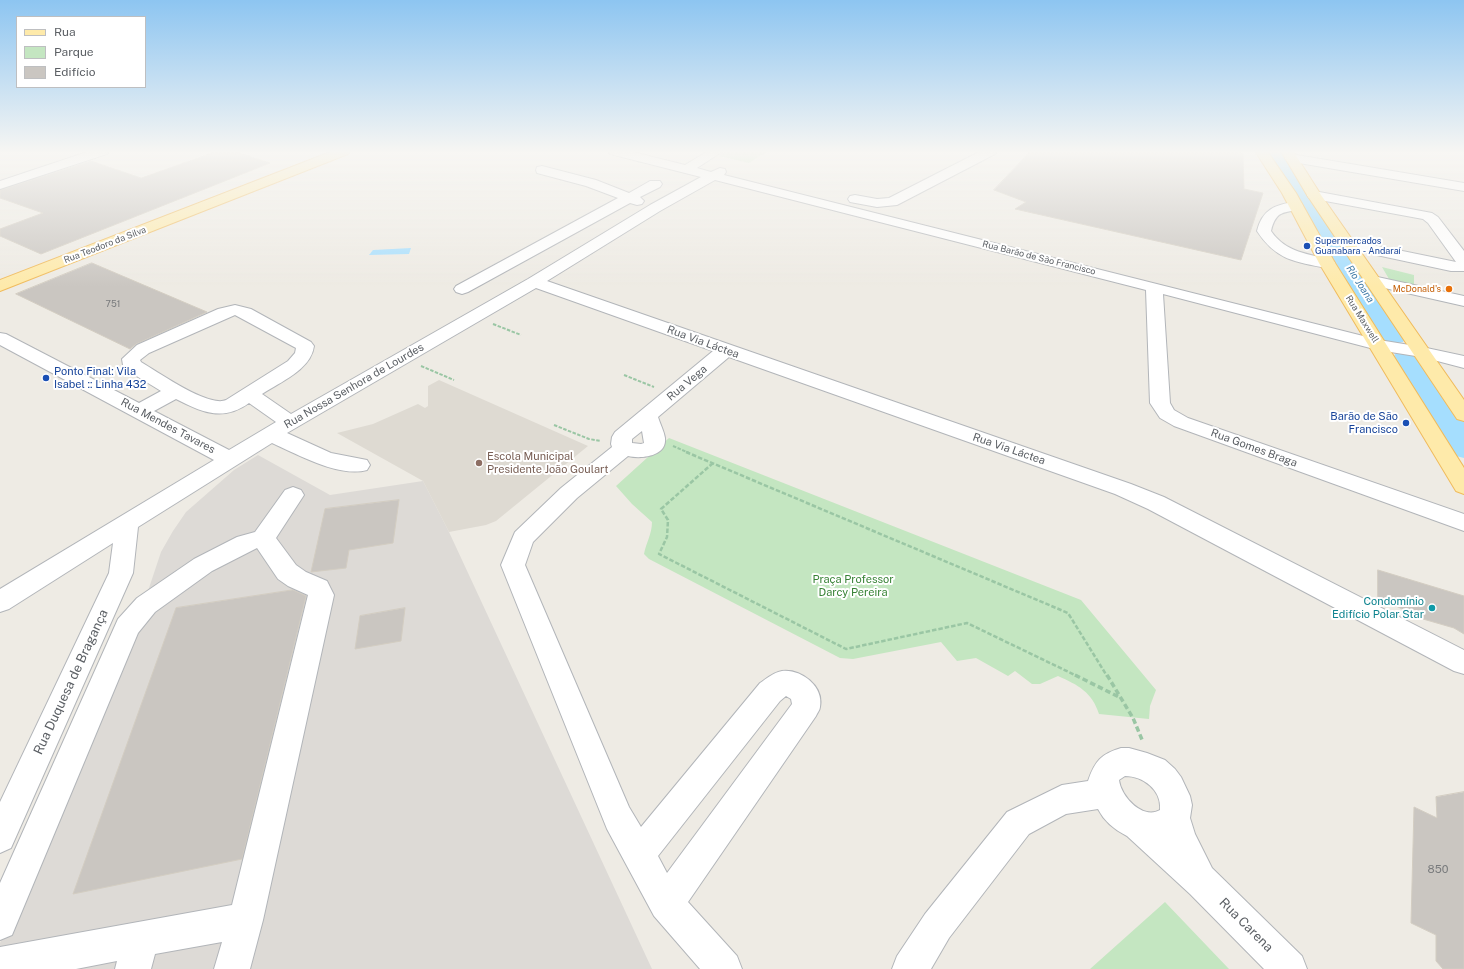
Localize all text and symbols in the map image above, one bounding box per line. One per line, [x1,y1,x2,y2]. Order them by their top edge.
legend [16,16,146,88]
text: Rua [54,25,76,39]
text: Parque [54,45,94,59]
text: Edifício [54,65,95,79]
street label: Rua Teodoro da Silva [62,224,148,266]
place label: Supermercados Guanabara - Andaraí [1315,236,1401,257]
street label: Rua Barão de São Francisco [981,239,1097,277]
marker: Supermercados Guanabara - Andaraí [1302,241,1312,251]
water label: Rio Joana [1343,263,1377,305]
place label: McDonald's [1393,284,1441,294]
marker: McDonald's [1444,284,1454,294]
street label: Rua Maxwell [1343,293,1381,345]
house number: 751 [106,299,120,309]
street label: Rua Via Láctea [665,323,741,361]
street label: Rua Nossa Senhora de Lourdes [282,341,426,431]
street label: Rua Vega [664,362,710,404]
place label: Ponto Final: Vila Isabel :: Linha 432 [54,365,146,391]
marker: Ponto Final: Vila Isabel :: Linha 432 [41,373,51,383]
street label: Rua Mendes Tavares [119,396,217,456]
place label: Barão de São Francisco [1330,410,1398,436]
marker: Barão de São Francisco [1401,418,1411,428]
street label: Rua Gomes Braga [1209,426,1299,470]
street label: Rua Via Láctea [971,430,1047,468]
place label: Escola Municipal Presidente João Goulart [487,450,609,476]
marker: Escola Municipal Presidente João Goulart [474,458,484,468]
park label: Praça Professor Darcy Pereira [812,573,894,599]
place label: Condomínio Edifício Polar Star [1332,595,1424,621]
marker: Condomínio Edifício Polar Star [1427,603,1437,613]
street label: Rua Duquesa de Bragança [30,607,112,757]
house number: 850 [1428,863,1448,877]
street label: Rua Carena [1216,895,1276,955]

